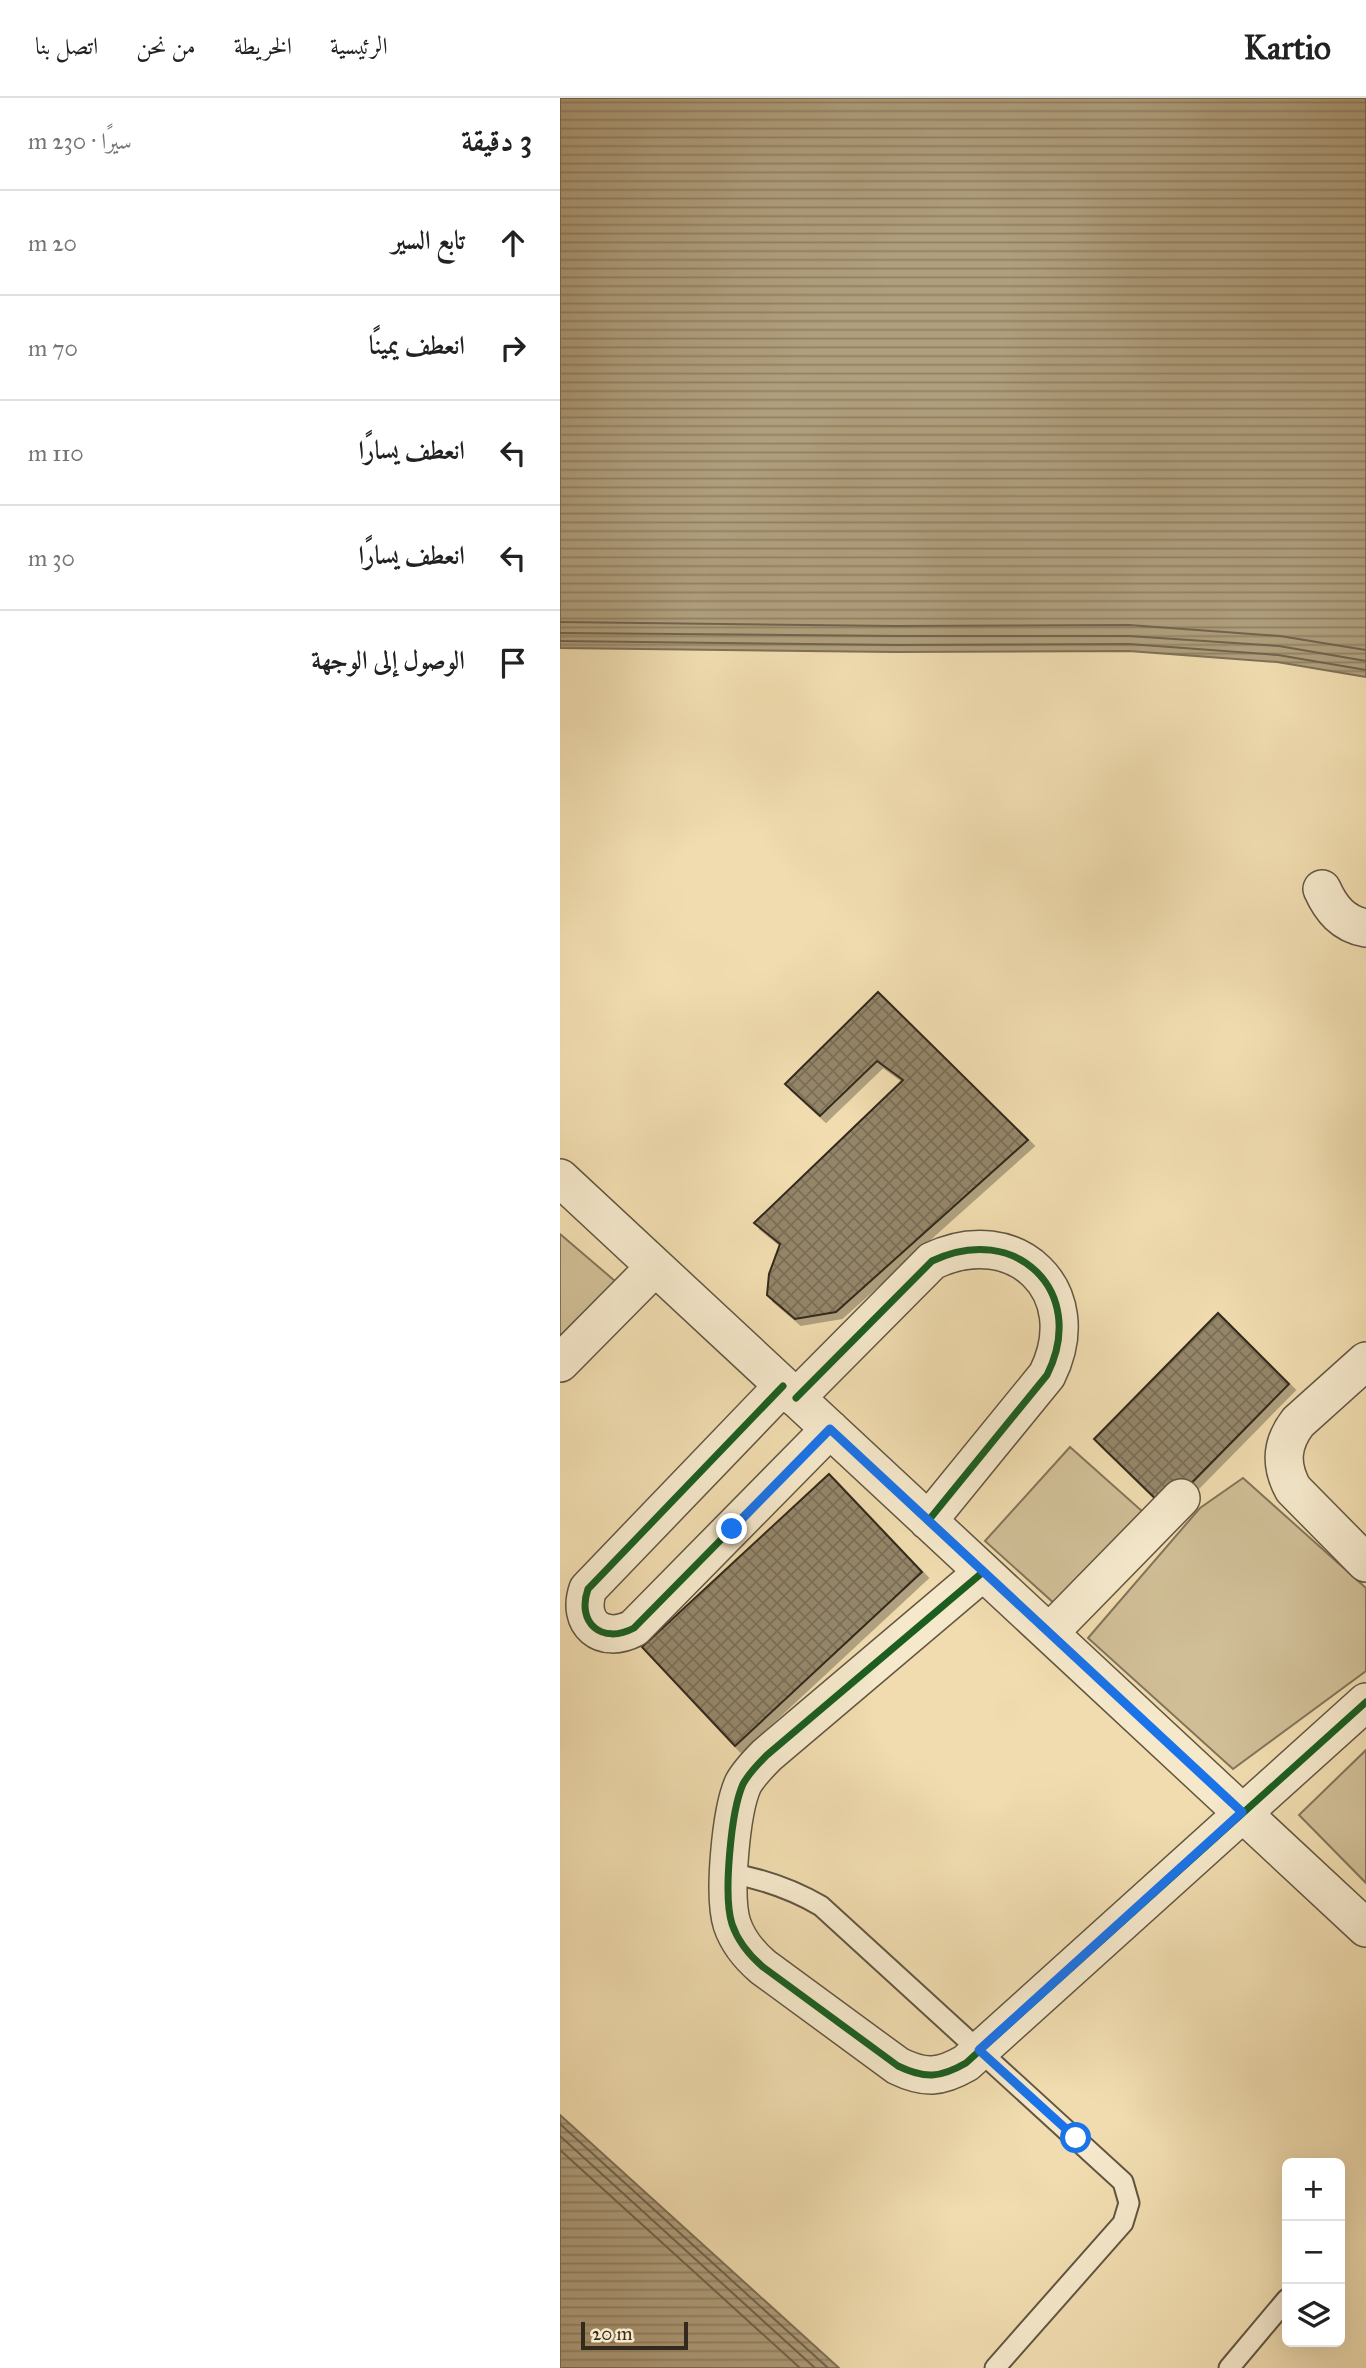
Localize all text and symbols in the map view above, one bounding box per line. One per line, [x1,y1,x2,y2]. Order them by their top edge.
text: Kartio [1244,28,1331,68]
text: اتصل بنا [35,31,98,61]
text: من نحن [136,31,196,61]
text: الخريطة [234,31,292,61]
text: الرئيسية [330,31,388,61]
text: 3 دقيقة [461,123,532,159]
text: سيرًا · 230 m [28,127,132,155]
text: تابع السير [392,224,465,256]
icon: ahead [494,224,532,262]
text: 20 m [28,229,77,257]
text: انعطف يمينًا [369,329,465,361]
icon: right [494,329,532,367]
text: 70 m [28,334,78,362]
text: انعطف يسارًا [358,434,465,466]
icon: left [494,434,532,472]
text: 110 m [28,439,84,467]
text: انعطف يسارًا [358,539,465,571]
icon: left [494,539,532,577]
text: 30 m [28,544,75,572]
text: الوصول إلى الوجهة [311,644,465,676]
icon: arrive [494,644,532,682]
route end [716,1513,747,1544]
route start [1060,2122,1091,2153]
map controls [1282,2158,1345,2347]
button: + [1282,2158,1345,2221]
button: − [1282,2221,1345,2284]
button: layers [1282,2284,1345,2347]
scale bar [581,2319,688,2351]
text: 20 m [592,2322,633,2345]

